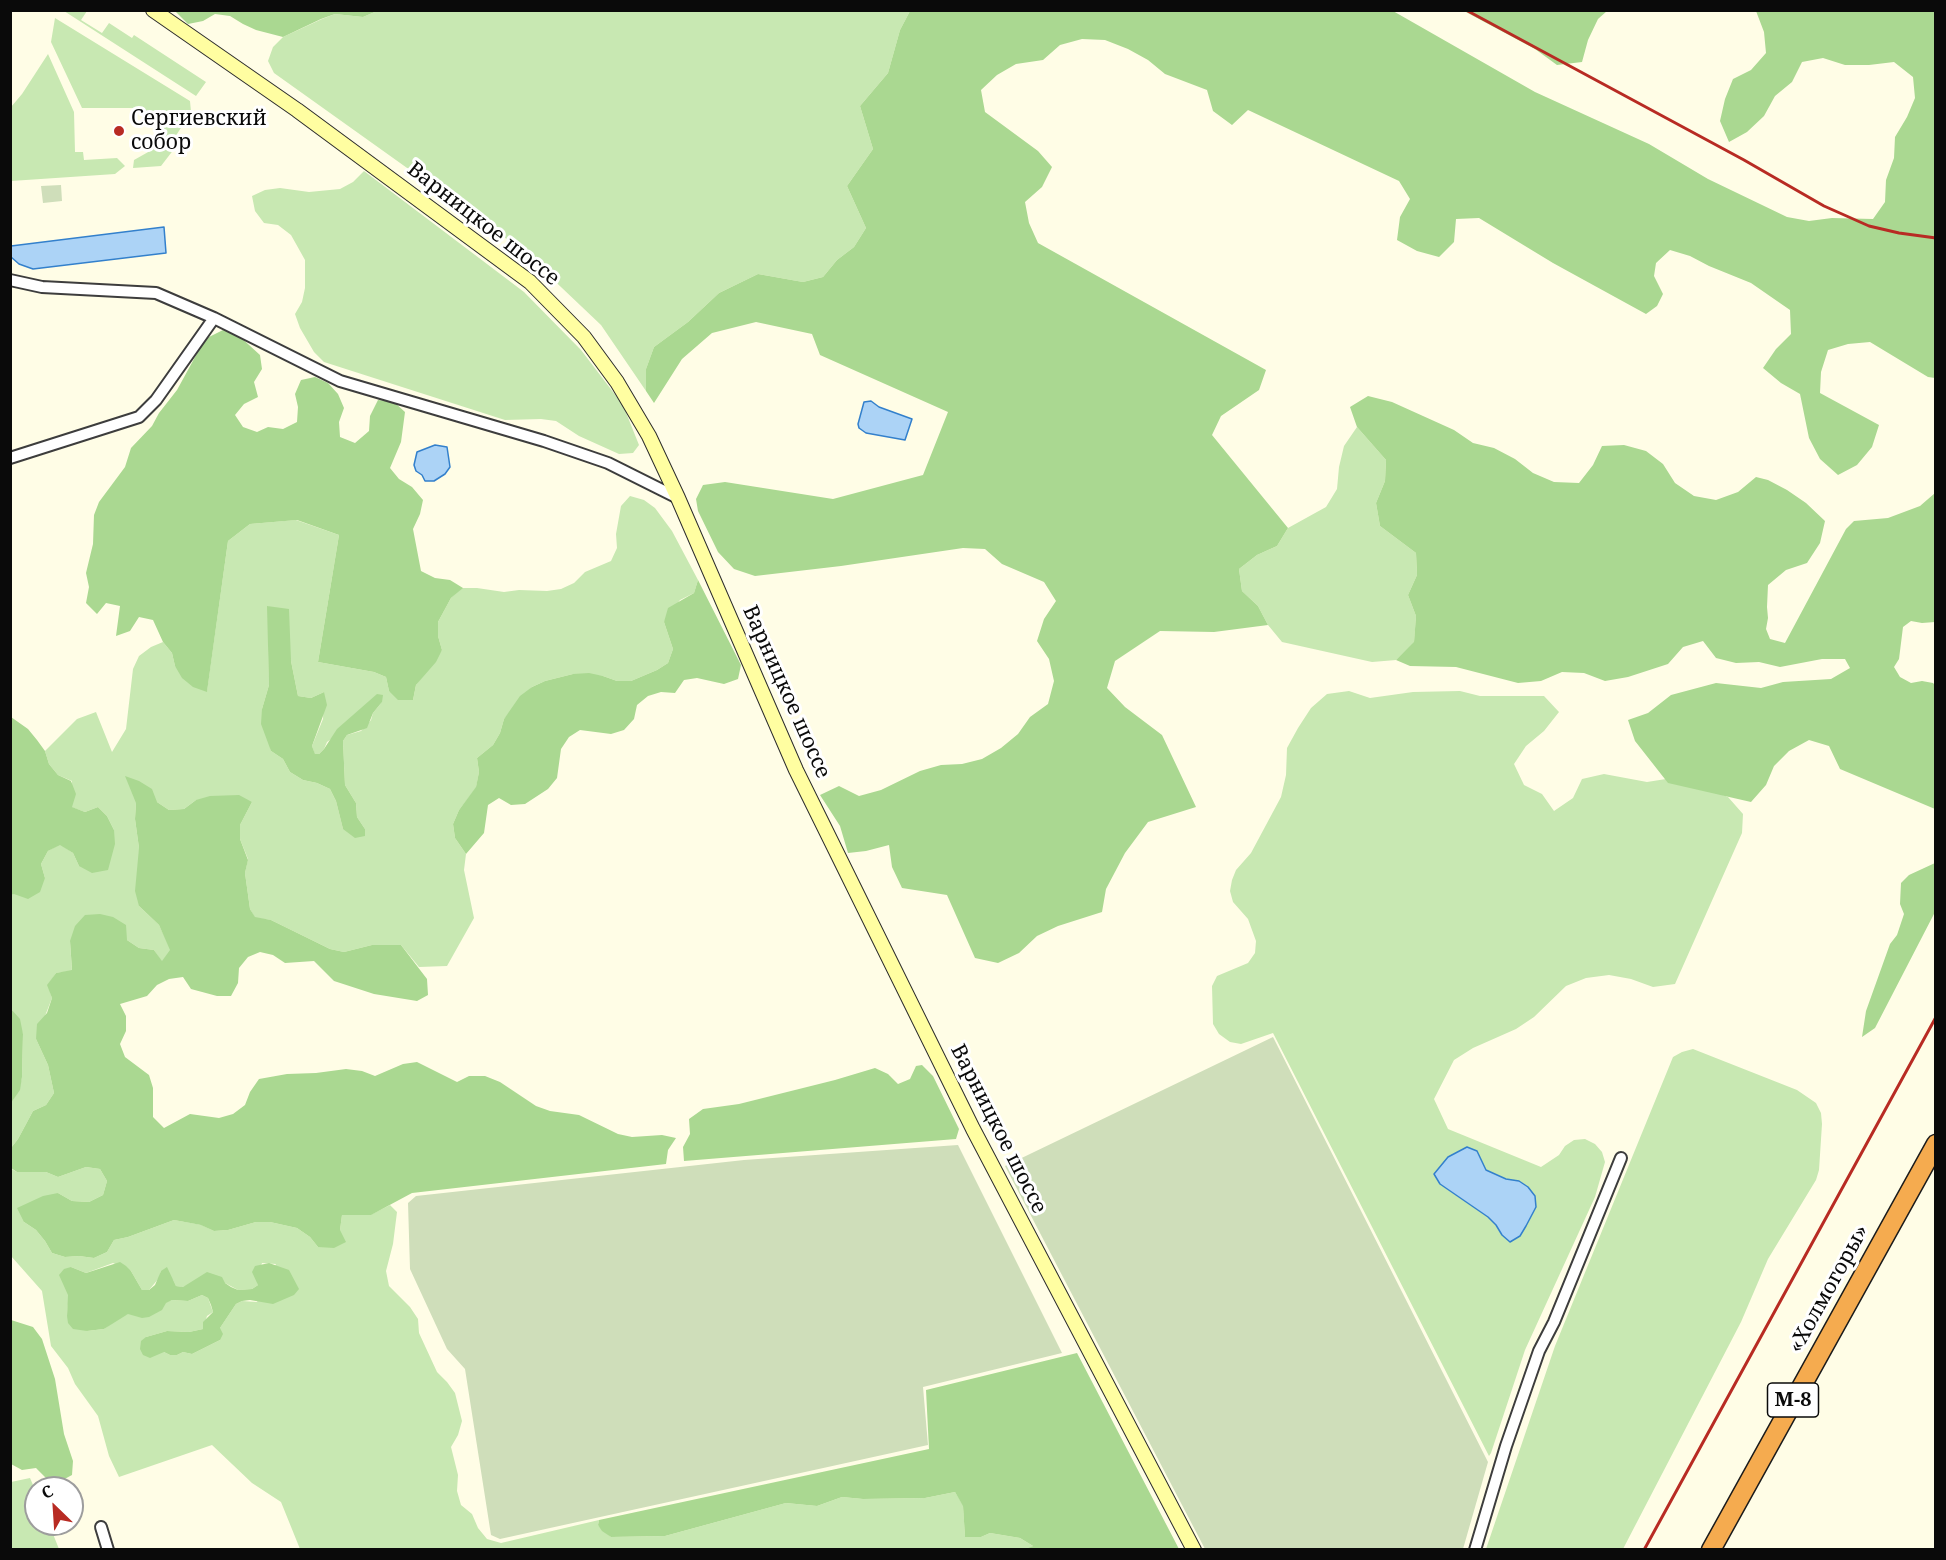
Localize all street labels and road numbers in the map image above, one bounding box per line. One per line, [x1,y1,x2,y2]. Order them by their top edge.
street label: Варницкое шоссе [402,157,564,291]
street label: Варницкое шоссе [737,602,835,782]
street label: Варницкое шоссе [944,1040,1052,1218]
street label: «Холмогоры» [1783,1220,1875,1358]
road number: М-8 [1768,1383,1818,1417]

